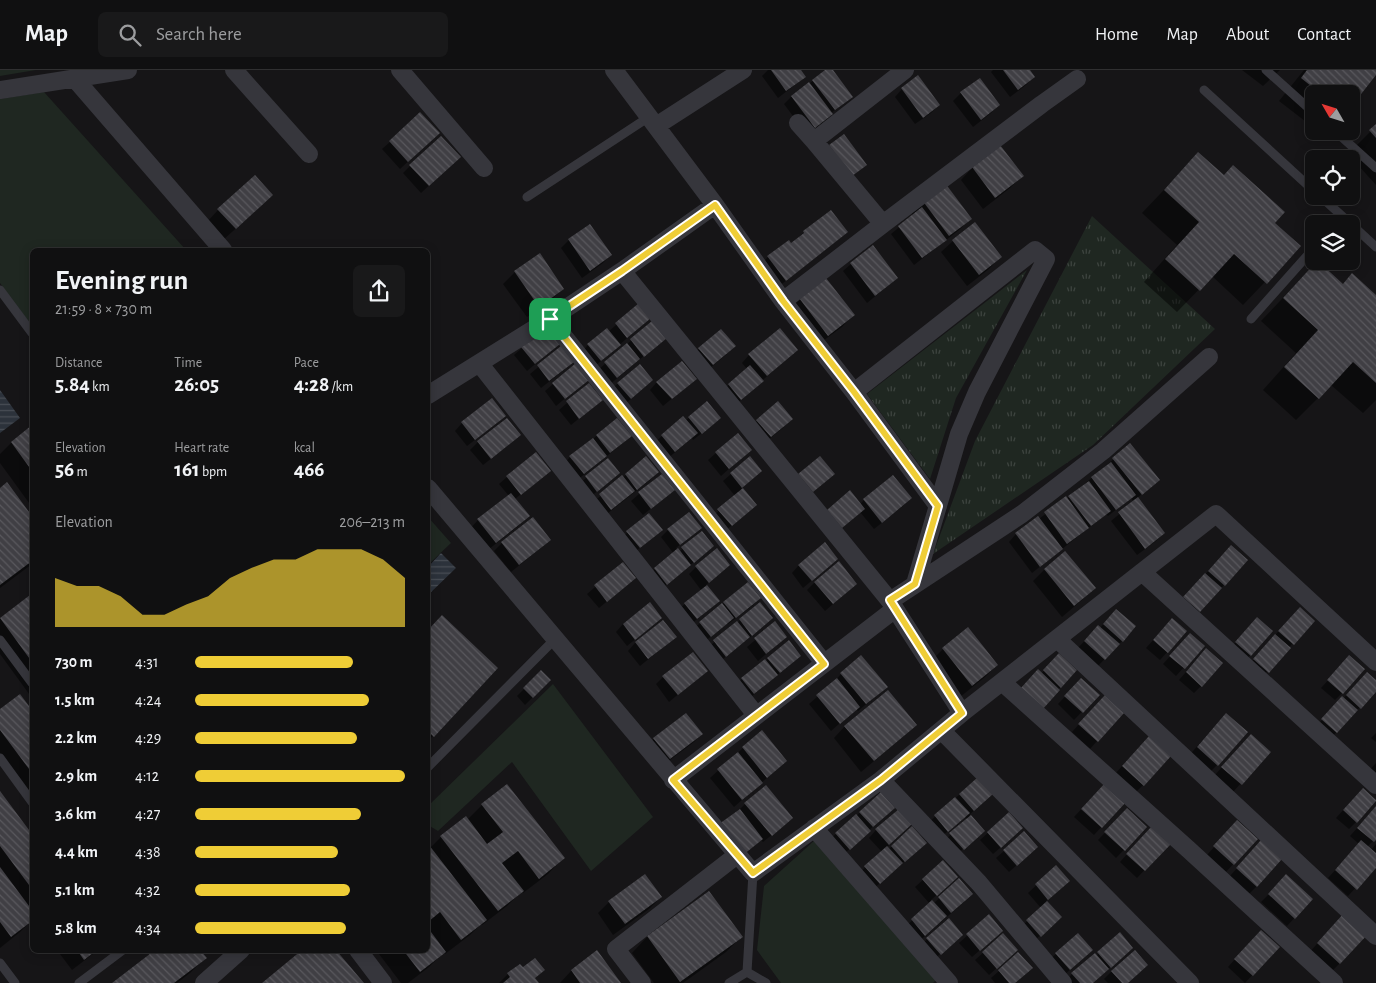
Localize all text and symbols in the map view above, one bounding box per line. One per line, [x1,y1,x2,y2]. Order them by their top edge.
search box [98,12,448,57]
icon: search [116,21,144,49]
text: Map [25,22,68,46]
text: Search here [156,25,242,44]
text: Home [1095,26,1138,44]
text: Map [1166,26,1198,44]
text: About [1226,26,1269,44]
text: Contact [1297,26,1351,44]
north arrow [1305,85,1360,140]
map controls [1305,85,1360,270]
button: locate [1305,150,1360,205]
button: layers [1305,215,1360,270]
button: share [353,265,405,317]
text: Evening run [55,267,188,295]
pin [529,298,571,340]
text: 21:59 · 8 × 730 m [55,301,152,317]
icon: arrive [536,305,564,333]
text: Distance [55,356,102,370]
text: Time [174,356,202,370]
text: Pace [294,356,319,370]
text: 5.84 [55,374,90,395]
text: 26:05 [174,374,219,395]
text: 4:28 [294,374,329,395]
text: km [90,380,110,394]
text: /km [329,380,353,394]
text: Elevation [55,441,106,455]
text: Heart rate [174,441,229,455]
text: kcal [294,441,315,455]
text: 56 [55,459,74,480]
text: 161 [174,459,200,480]
text: 466 [294,459,325,480]
text: m [74,465,88,479]
text: bpm [200,465,227,479]
text: Elevation [55,514,113,530]
text: 206–213 m [339,514,405,530]
text: 730 m [55,654,92,670]
text: 4:31 [135,654,158,670]
text: 1.5 km [55,692,95,708]
text: 4:24 [135,692,161,708]
text: 2.2 km [55,730,97,746]
text: 4:29 [135,730,161,746]
text: 2.9 km [55,768,97,784]
text: 4:12 [135,768,159,784]
text: 3.6 km [55,806,97,822]
text: 4:27 [135,806,160,822]
text: 4.4 km [55,844,98,860]
text: 4:38 [135,844,161,860]
text: 5.1 km [55,882,95,898]
text: 4:32 [135,882,160,898]
text: 5.8 km [55,920,97,936]
text: 4:34 [135,920,161,936]

